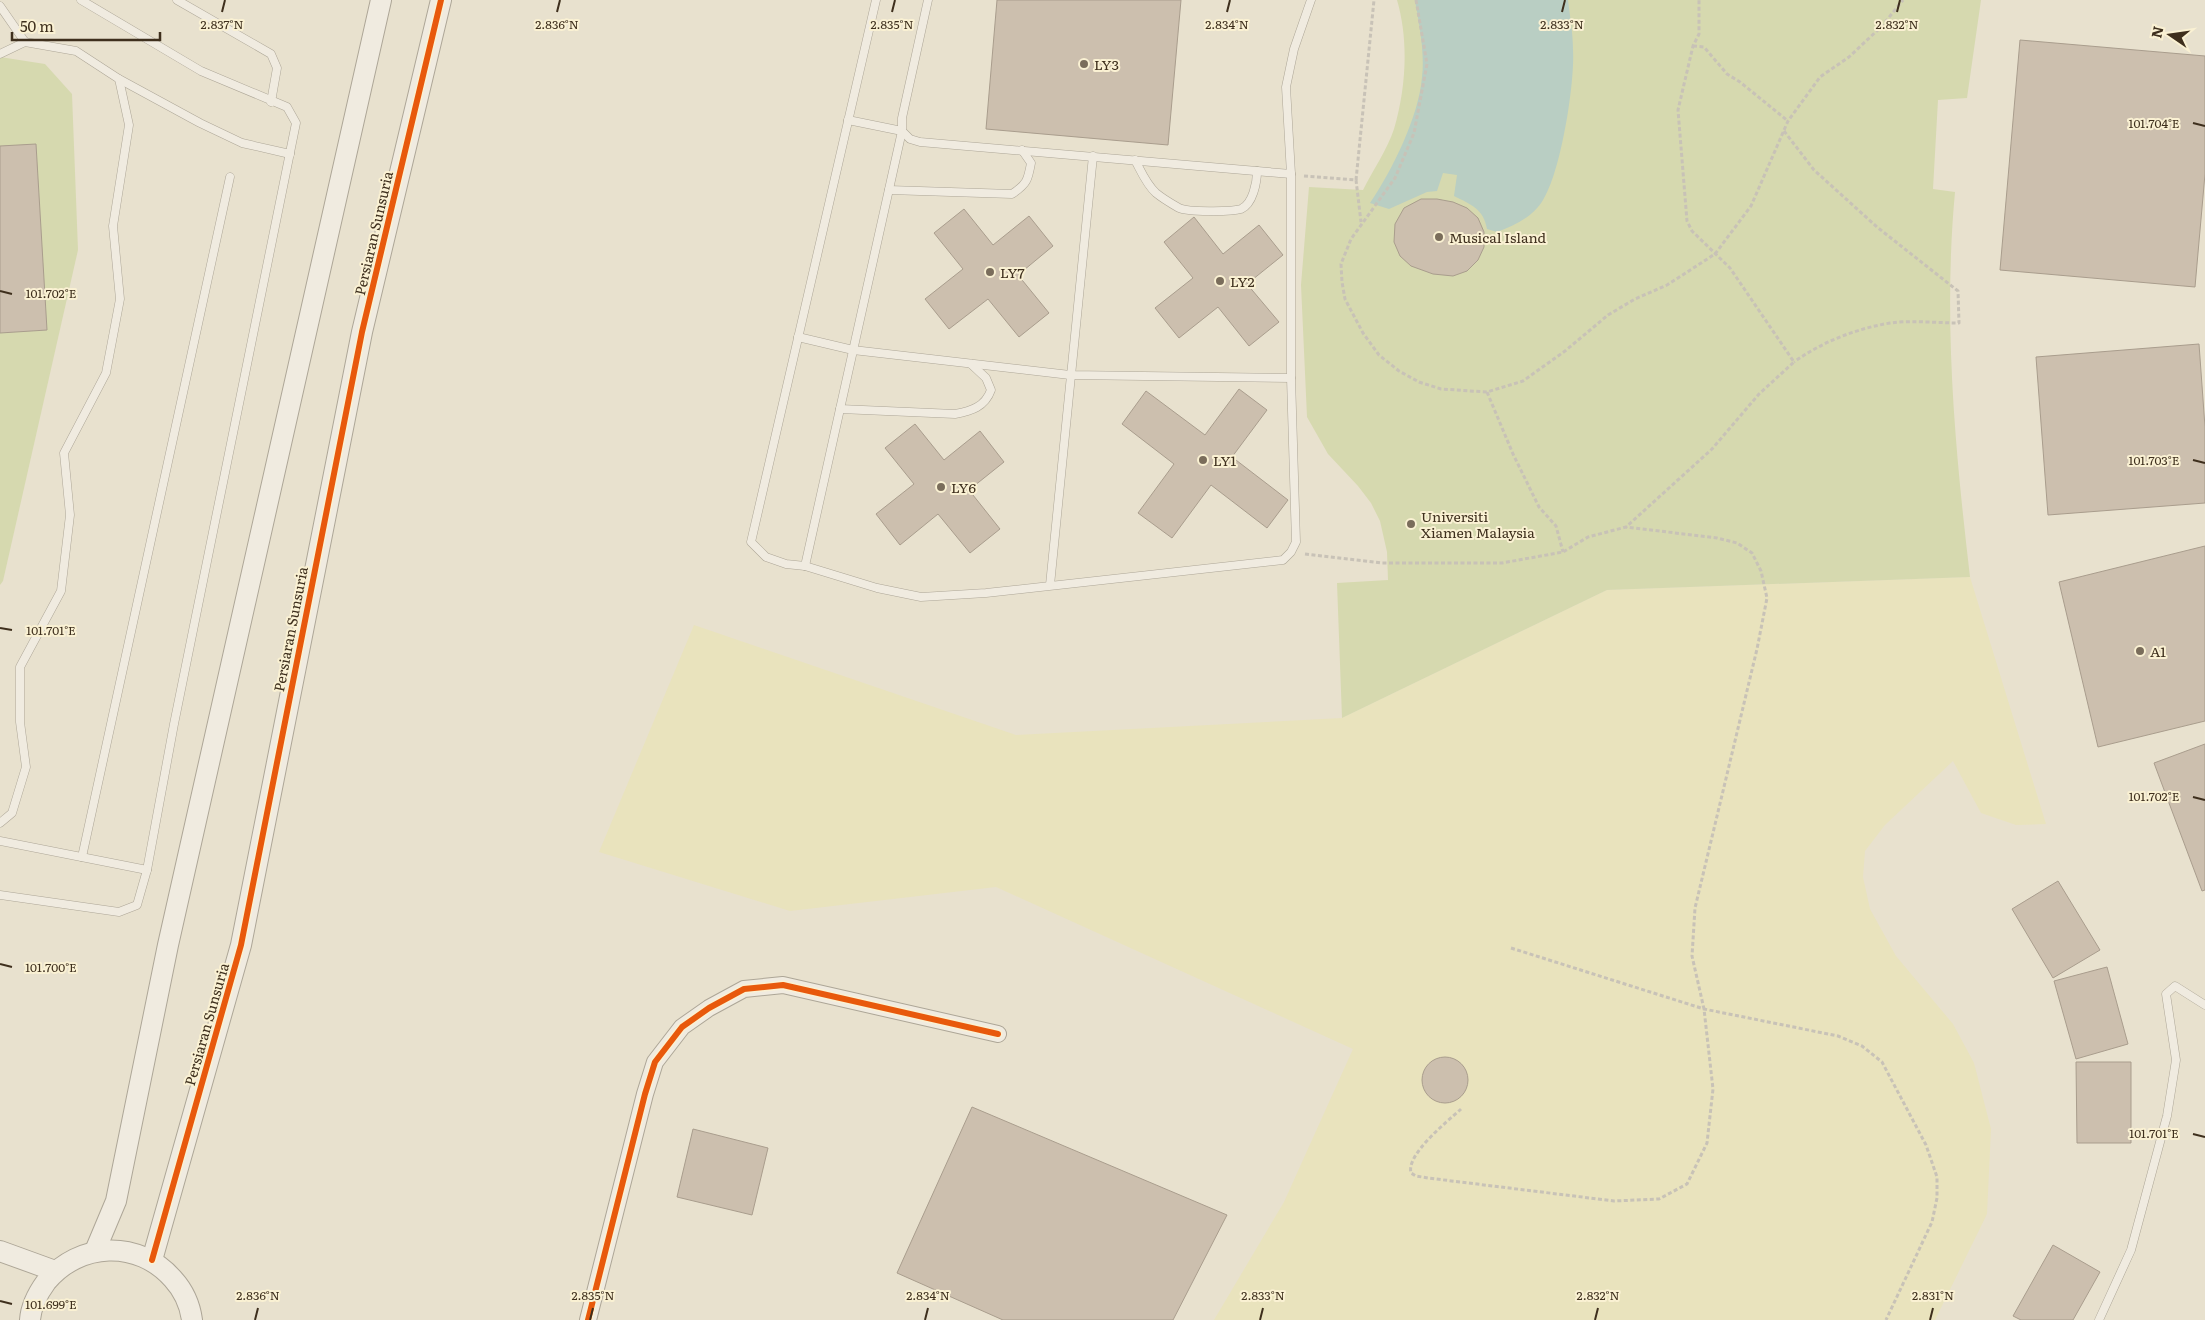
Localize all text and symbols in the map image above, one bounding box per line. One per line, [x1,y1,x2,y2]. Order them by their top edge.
scale bar [12,10,160,42]
north arrow [2145,10,2195,60]
text: 50 m [20,14,54,37]
text: 2.837°N [201,15,243,33]
text: 2.836°N [535,15,579,33]
text: 2.835°N [870,15,914,33]
text: 2.834°N [1205,15,1249,33]
text: 2.833°N [1540,15,1584,33]
text: 2.832°N [1876,15,1918,33]
text: N [2145,24,2167,40]
place label: LY3 [1094,54,1119,74]
marker: LY3 [1078,58,1090,70]
text: 101.704°E [2129,114,2180,132]
street label: Persiaran Sunsuria [349,169,397,297]
place label: Musical Island [1449,227,1547,247]
marker: Musical Island [1433,231,1445,243]
place label: LY7 [1000,262,1025,282]
marker: LY7 [984,266,996,278]
place label: LY2 [1230,271,1255,291]
marker: LY2 [1214,275,1226,287]
text: 101.702°E [26,284,77,302]
place label: LY1 [1213,450,1236,470]
text: 101.703°E [2129,451,2180,469]
marker: LY1 [1197,454,1209,466]
place label: LY6 [951,477,976,497]
marker: LY6 [935,481,947,493]
place label: Universiti Xiamen Malaysia [1421,506,1535,542]
marker: Universiti Xiamen Malaysia [1405,518,1417,530]
street label: Persiaran Sunsuria [268,564,312,693]
text: 101.701°E [26,621,76,639]
place label: A1 [2150,641,2166,661]
marker: A1 [2134,645,2146,657]
text: 101.702°E [2129,787,2180,805]
text: 101.700°E [25,958,77,976]
street label: Persiaran Sunsuria [179,960,233,1088]
text: 101.701°E [2129,1124,2179,1142]
text: 2.836°N [236,1286,280,1304]
text: 2.835°N [571,1286,615,1304]
text: 2.834°N [906,1286,950,1304]
text: 2.833°N [1241,1286,1285,1304]
text: 2.832°N [1577,1286,1619,1304]
text: 2.831°N [1912,1286,1954,1304]
text: 101.699°E [25,1295,77,1313]

